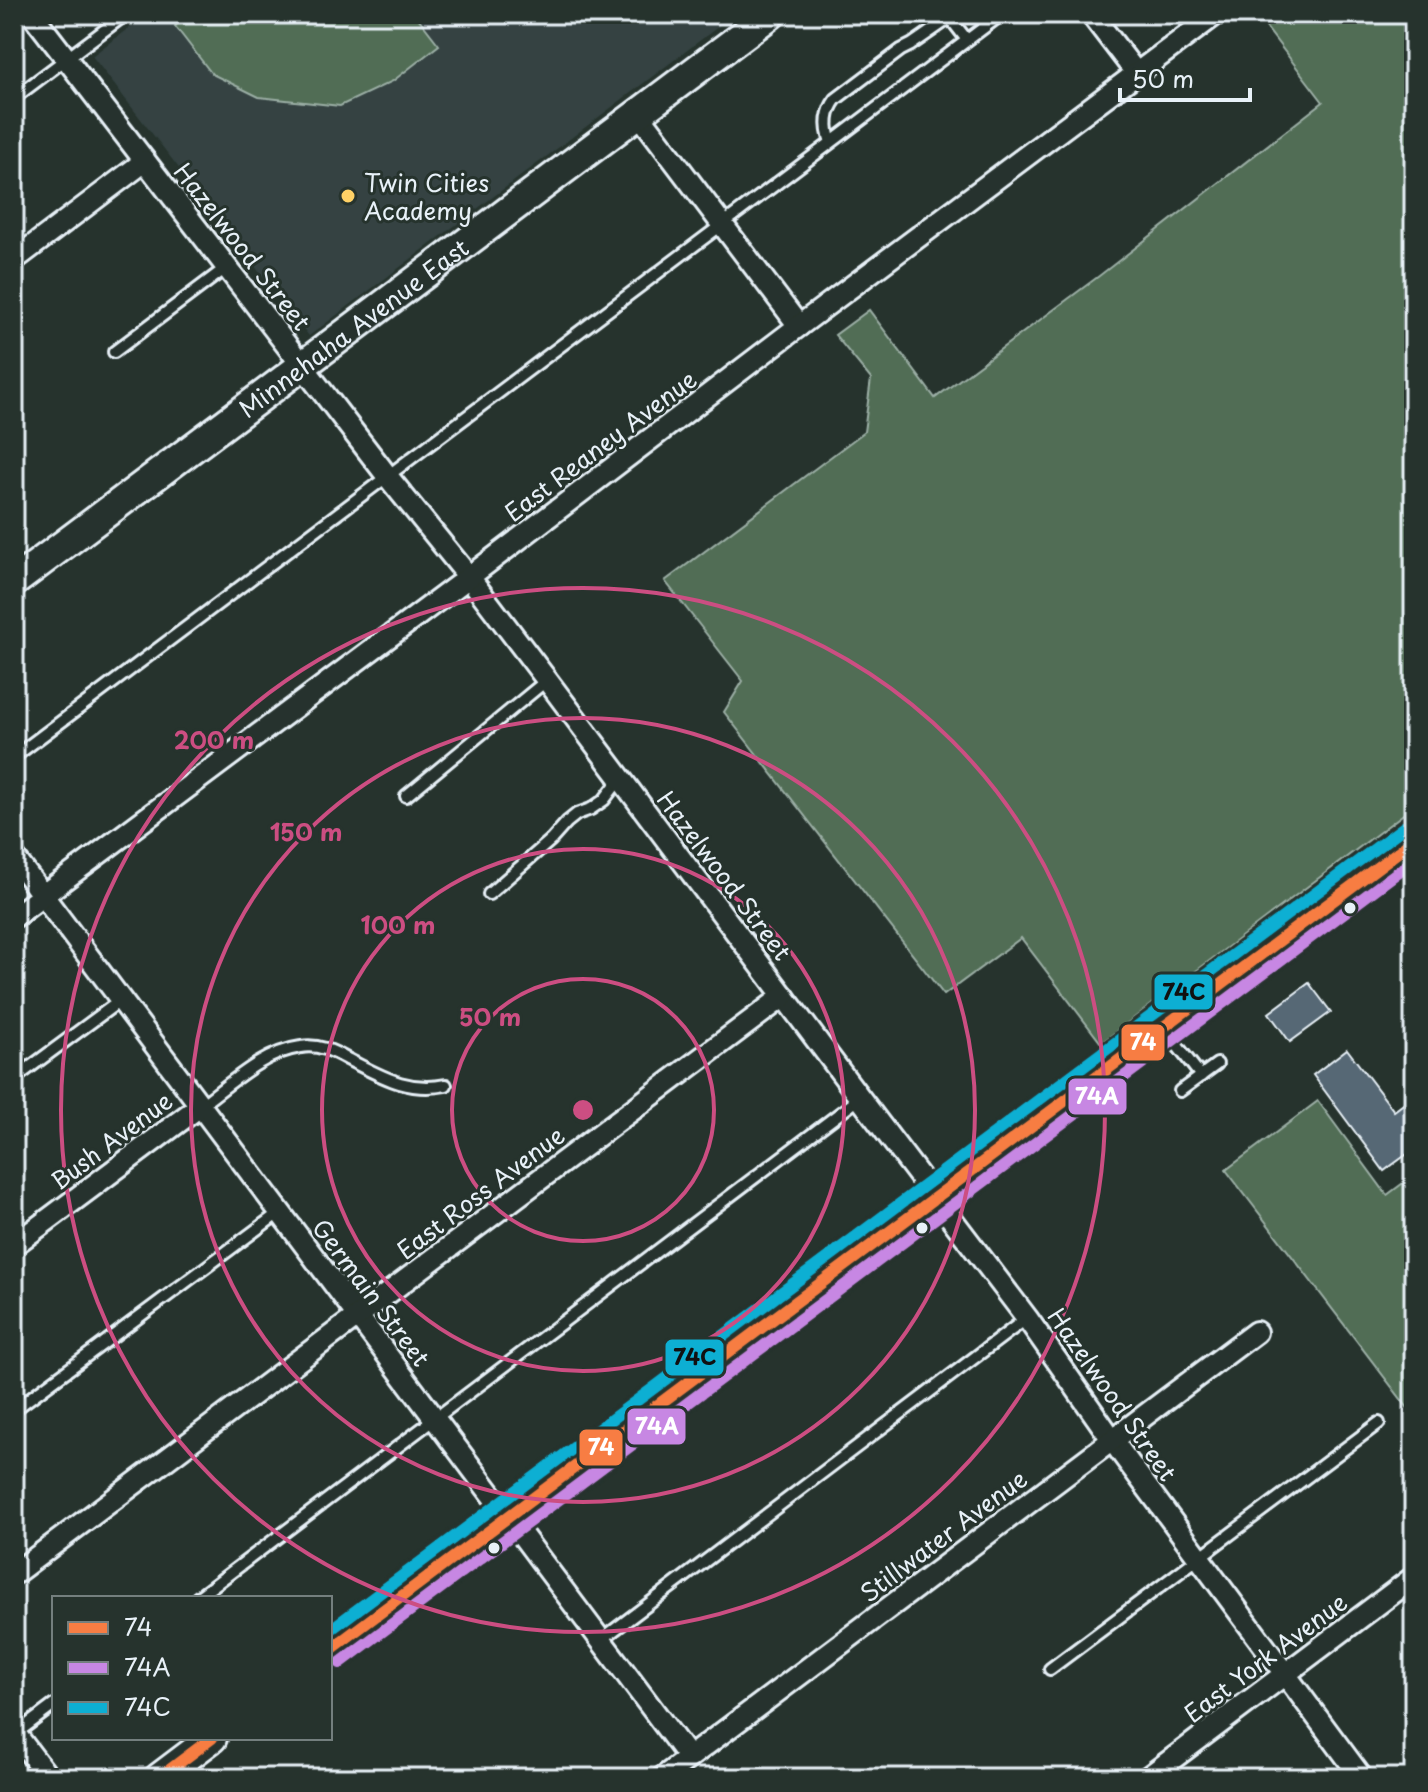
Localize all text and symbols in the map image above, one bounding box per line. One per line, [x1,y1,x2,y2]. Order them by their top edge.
scale bar [1120,52,1250,102]
text: 50 m [1132,60,1194,96]
street label: Hazelwood Street [166,154,320,338]
place label: Twin Cities Academy [364,164,489,228]
marker: Twin Cities Academy [339,187,357,205]
street label: Minnehaha Avenue East [231,229,476,426]
street label: East Reaney Avenue [496,361,704,529]
text: 200 m [174,721,254,757]
street label: Hazelwood Street [649,783,801,968]
text: 150 m [270,813,342,849]
unlabelled marker [1342,900,1358,916]
text: 100 m [361,906,435,942]
line badge: 74C [1153,973,1214,1011]
text: 74C [1162,974,1206,1007]
text: 50 m [459,998,521,1034]
line badge: 74 [1120,1023,1166,1062]
text: 74 [1130,1024,1156,1057]
line badge: 74A [1067,1077,1128,1116]
text: 74A [1075,1078,1119,1111]
street label: Bush Avenue [43,1082,179,1198]
centre of rings [569,1096,597,1124]
street label: East Ross Avenue [389,1117,571,1267]
street label: Germain Street [304,1211,440,1374]
unlabelled marker [914,1220,930,1236]
street label: Hazelwood Street [1040,1300,1186,1488]
line badge: 74C [664,1338,725,1377]
text: 74C [673,1339,717,1372]
line badge: 74A [626,1407,687,1446]
text: 74A [635,1408,679,1441]
line badge: 74 [578,1428,624,1467]
text: 74 [588,1429,614,1462]
street label: Stillwater Avenue [852,1460,1034,1610]
unlabelled marker [486,1540,502,1556]
street label: East York Avenue [1176,1584,1354,1730]
legend [52,1596,332,1740]
text: 74 [124,1608,152,1644]
text: 74A [124,1648,171,1684]
text: 74C [124,1688,171,1724]

